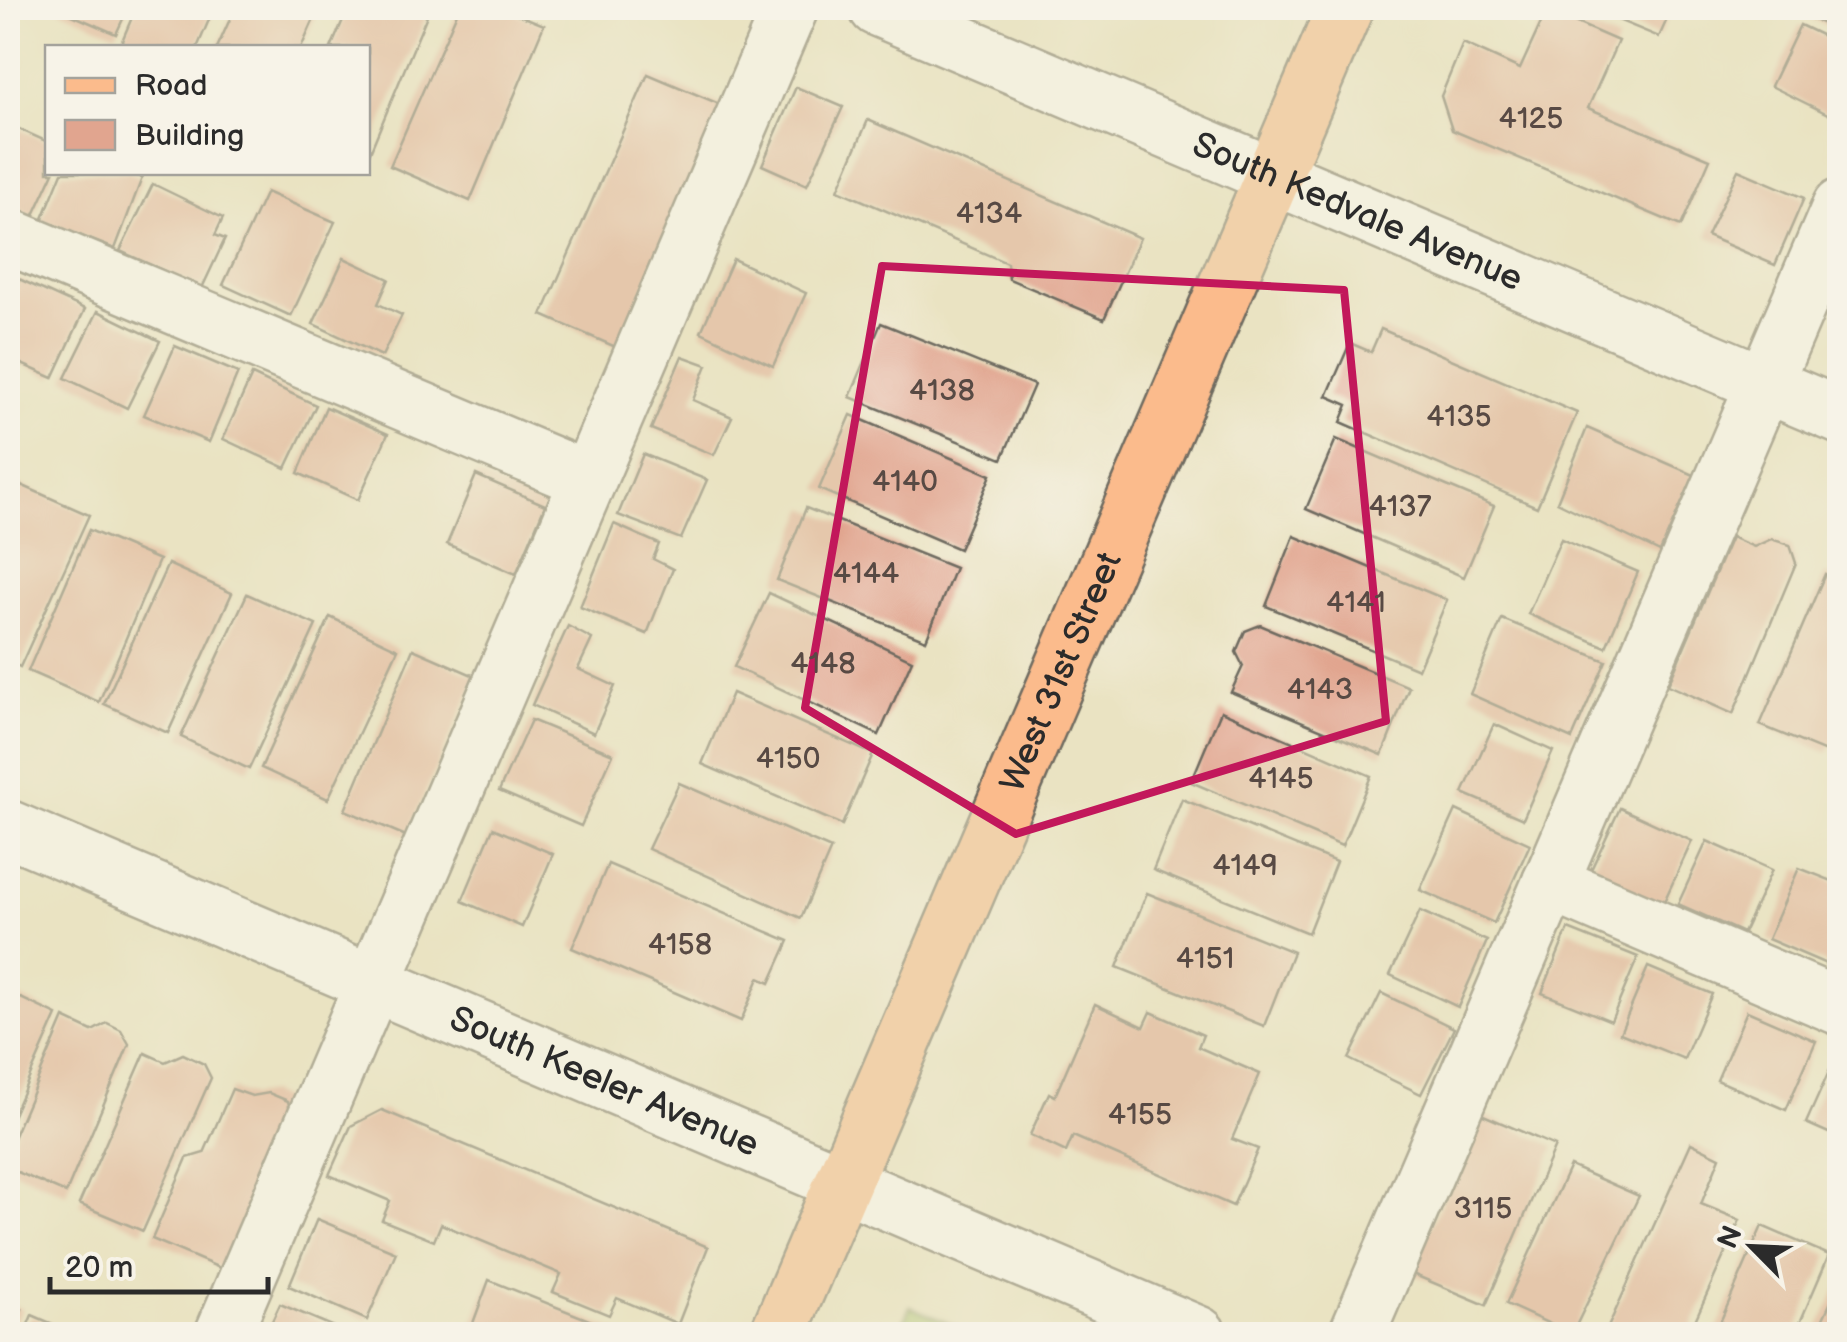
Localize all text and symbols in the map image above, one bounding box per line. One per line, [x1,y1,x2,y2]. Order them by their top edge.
legend [45,45,370,175]
text: Road [135,68,208,104]
house number: 4125 [1499,101,1563,137]
text: Building [135,118,244,154]
street label: South Kedvale Avenue [1186,123,1529,301]
house number: 4134 [956,196,1022,232]
house number: 4138 [909,373,975,409]
house number: 4135 [1426,399,1492,435]
house number: 4140 [872,464,938,500]
house number: 4137 [1368,489,1432,525]
street label: West 31st Street [991,545,1131,798]
house number: 4144 [833,556,899,592]
house number: 4141 [1326,585,1386,621]
house number: 4148 [790,646,856,682]
house number: 4143 [1287,672,1353,708]
house number: 4150 [756,741,820,777]
house number: 4145 [1248,761,1314,797]
house number: 4149 [1212,848,1278,884]
house number: 4158 [648,927,712,963]
house number: 4151 [1176,941,1234,977]
street label: South Keeler Avenue [443,997,765,1166]
house number: 4155 [1108,1097,1172,1133]
house number: 3115 [1454,1191,1512,1227]
north arrow [1702,1197,1802,1297]
text: N [1711,1221,1750,1254]
scale bar [50,1232,268,1294]
text: 20 m [65,1250,133,1286]

